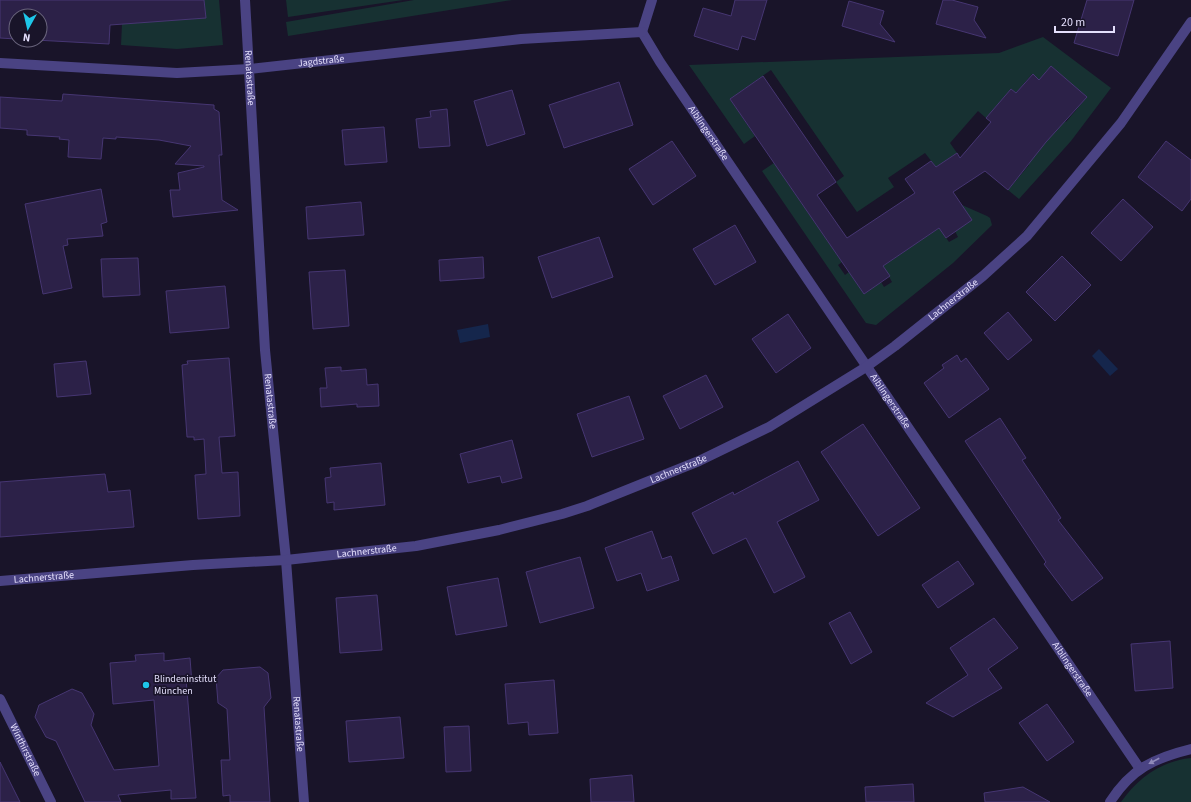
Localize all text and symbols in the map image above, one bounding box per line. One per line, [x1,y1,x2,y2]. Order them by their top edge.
north arrow [8,8,48,48]
scale bar [1055,8,1114,34]
text: 20 m [1061,14,1085,31]
text: N [22,29,31,45]
street label: Renatastraße [241,50,258,106]
street label: Jagdstraße [297,52,345,71]
street label: Aiblingerstraße [685,103,732,163]
street label: Lachnerstraße [925,276,981,324]
street label: Aiblingerstraße [867,371,914,432]
street label: Renatastraße [260,373,280,430]
street label: Lachnerstraße [648,451,709,487]
street label: Lachnerstraße [336,541,397,561]
street label: Lachnerstraße [13,568,74,587]
street label: Aiblingerstraße [1049,639,1096,700]
place label: Blindeninstitut München [154,672,217,698]
marker: Blindeninstitut München [141,680,151,690]
street label: Renatastraße [289,696,307,752]
street label: Winthirstraße [6,721,44,779]
one-way arrow [1148,758,1160,764]

